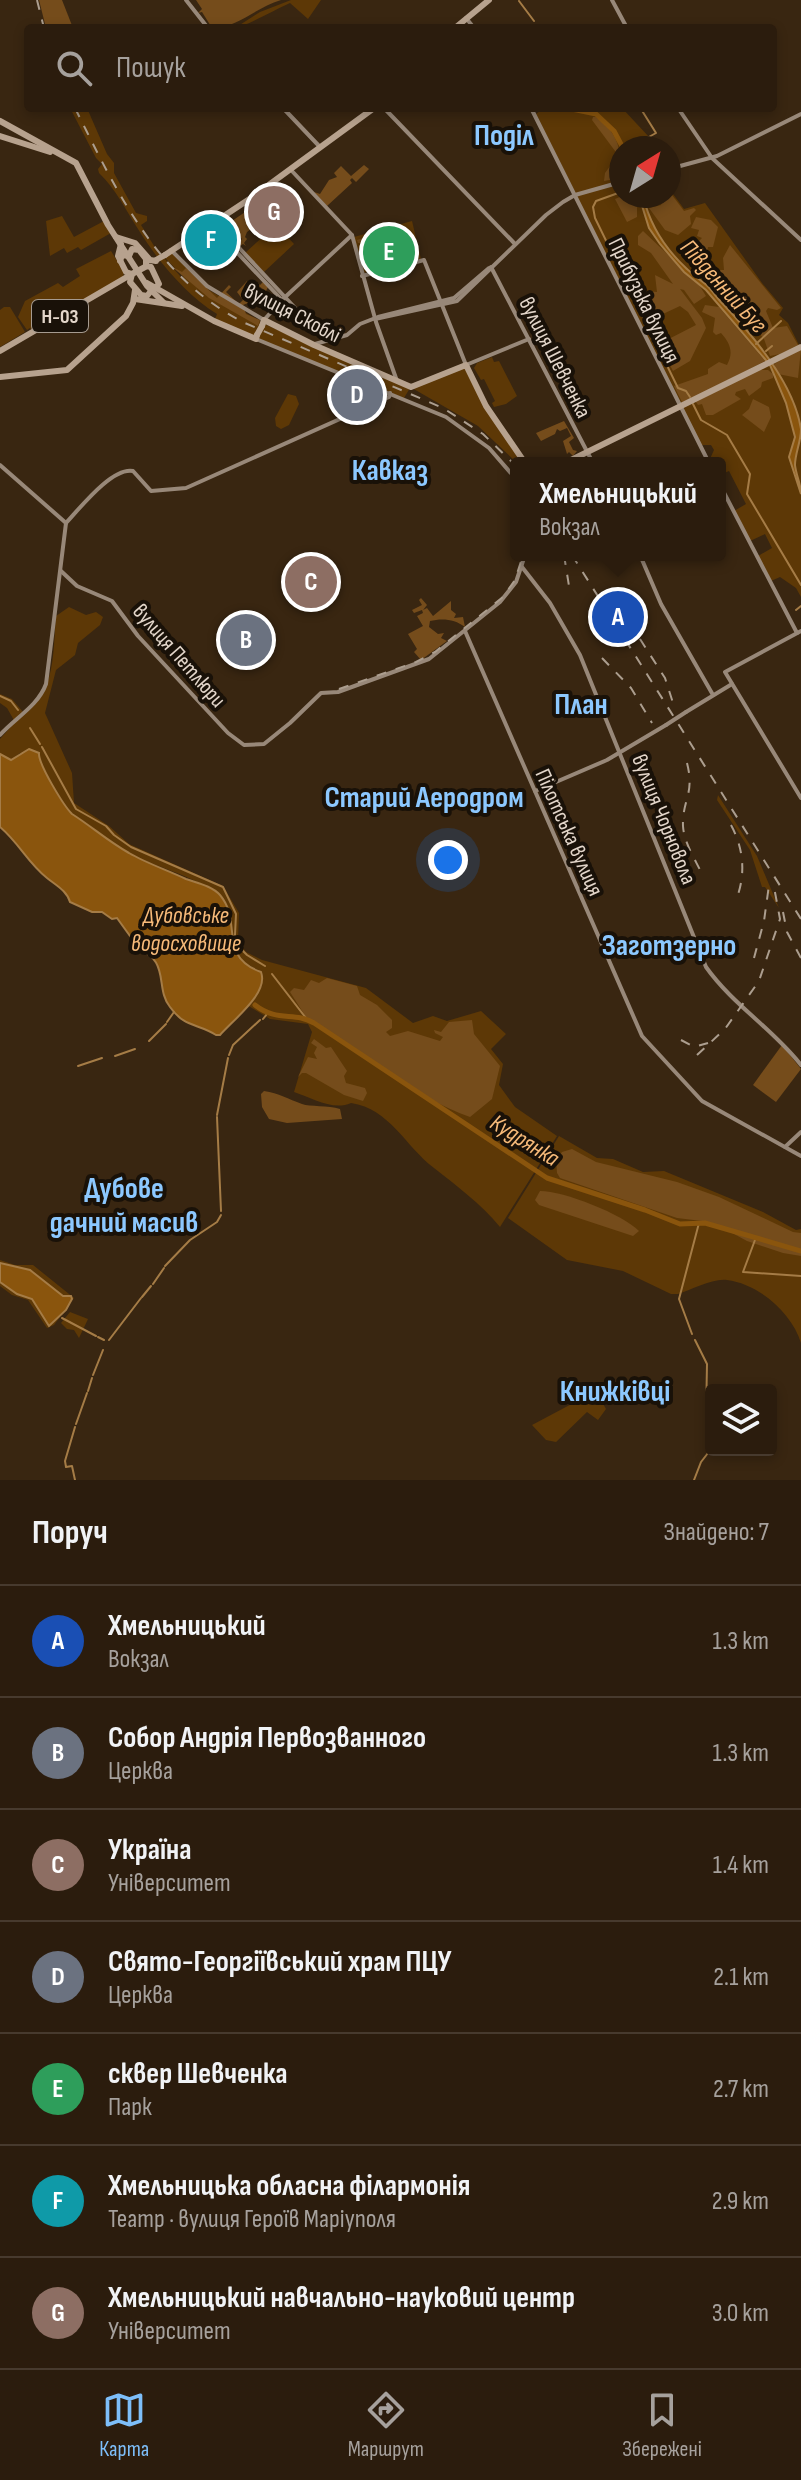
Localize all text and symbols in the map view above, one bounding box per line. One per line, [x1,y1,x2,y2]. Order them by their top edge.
search box [24,24,777,112]
icon: search [52,46,96,90]
text: Пошук [116,50,186,86]
district label: Поділ [474,118,534,154]
north arrow [609,136,681,208]
pin: G [248,182,300,242]
pin: F [185,210,237,270]
pin: E [363,222,415,282]
street label: Прибузька вулиця [602,234,686,368]
water label: Південний Буг [674,234,773,339]
street label: вулиця Скоблі [240,278,345,349]
street label: вулиця Шевченка [513,293,597,423]
road number: Н-03 [32,300,88,332]
pin: D [331,365,383,425]
district label: Кавказ [352,453,428,489]
popup [510,457,726,561]
text: Хмельницький [539,476,697,512]
text: Вокзал [539,512,600,543]
pin: C [285,552,337,612]
pin: A [592,587,644,647]
street label: вулиця Петлюри [127,599,231,713]
pin: B [220,610,272,670]
district label: План [554,687,608,723]
street label: вулиця Чорновола [625,751,702,889]
street label: Пілотська вулиця [529,765,609,900]
district label: Старий Аеродром [324,780,524,816]
your location [428,840,468,880]
water label: Дубовське водосховище [131,901,241,958]
district label: Заготзерно [602,928,736,964]
water label: Кудрянка [485,1108,565,1173]
district label: Дубове дачний масив [50,1171,198,1241]
district label: Книжківці [560,1374,670,1410]
map controls [705,1384,777,1456]
button: layers [705,1384,777,1456]
text: Поруч [32,1512,108,1553]
text: Знайдено: 7 [663,1517,769,1548]
text: Хмельницький [108,1608,266,1644]
text: A [52,1626,64,1657]
text: 1.3 km [713,1626,769,1657]
text: Вокзал [108,1644,169,1675]
text: Собор Андрія Первозванного [108,1720,426,1756]
text: B [52,1738,64,1769]
text: 1.3 km [713,1738,769,1769]
text: Церква [108,1756,173,1787]
text: Україна [108,1832,191,1868]
text: C [51,1850,65,1881]
text: 1.4 km [713,1850,769,1881]
text: Університет [108,1868,231,1899]
text: Свято-Георгіївський храм ПЦУ [108,1944,452,1980]
text: D [51,1962,65,1993]
text: 2.1 km [713,1962,769,1993]
text: Церква [108,1980,173,2011]
text: сквер Шевченка [108,2056,288,2092]
text: E [52,2074,64,2105]
text: 2.7 km [713,2074,769,2105]
text: Парк [108,2092,152,2123]
text: Хмельницька обласна філармонія [108,2168,470,2204]
text: F [53,2186,63,2217]
text: 2.9 km [712,2186,769,2217]
text: Театр · вулиця Героїв Маріуполя [108,2204,396,2235]
text: Хмельницький навчально-науковий центр [108,2280,575,2316]
text: G [51,2298,65,2329]
text: 3.0 km [712,2298,769,2329]
text: Університет [108,2316,231,2347]
tab: Карта [99,2388,149,2463]
tab: Маршрут [348,2388,424,2463]
tab: Збережені [622,2388,702,2463]

